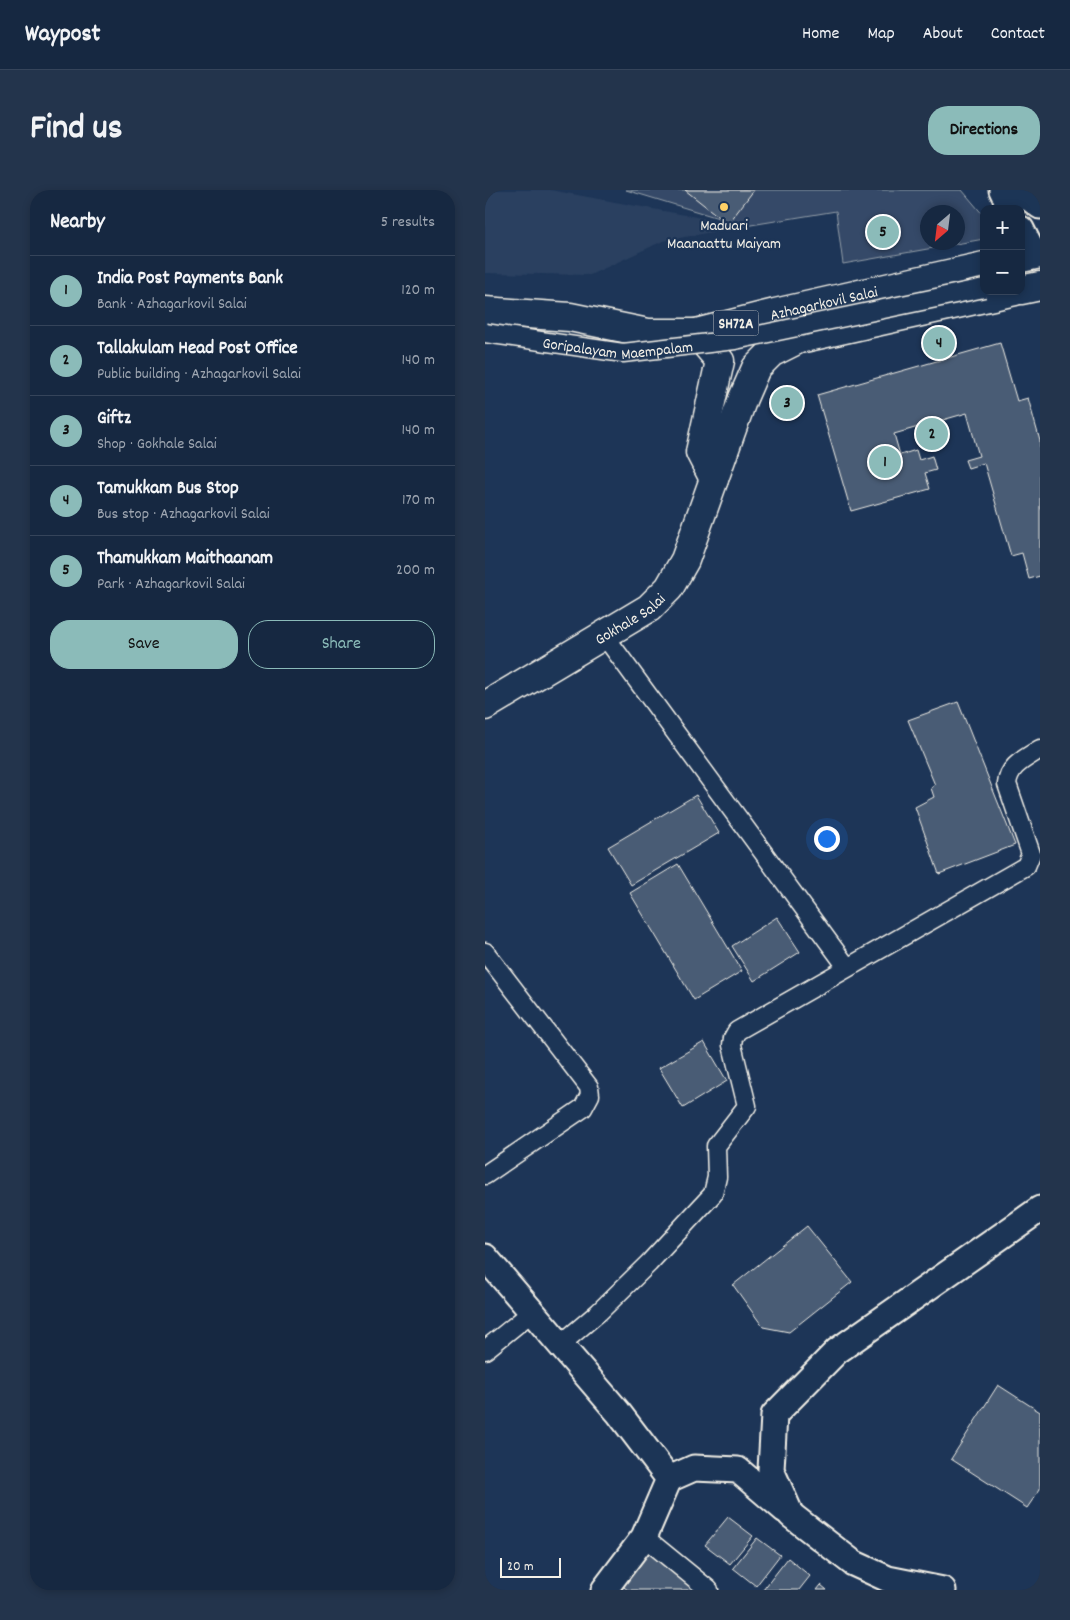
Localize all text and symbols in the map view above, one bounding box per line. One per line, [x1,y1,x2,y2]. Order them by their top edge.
text: Waypost [25,18,100,52]
text: Home [802,22,839,47]
text: Map [867,22,895,47]
text: About [923,22,963,47]
text: Contact [991,22,1045,47]
text: Find us [30,105,122,155]
button: Directions [928,106,1040,155]
marker: Maduari Maanaattu Maiyam [718,201,730,213]
north arrow [920,205,965,250]
map controls [980,205,1025,295]
button: + [980,205,1025,250]
text: Nearby [50,208,105,238]
text: 5 results [381,211,435,234]
pin: 5 [867,213,899,251]
place label: Maduari Maanaattu Maiyam [667,215,781,256]
button: − [980,250,1025,295]
text: India Post Payments Bank [97,266,283,293]
text: 1 [64,279,68,302]
text: 120 m [401,279,435,302]
street label: Azhagarkovil Salai [768,281,880,328]
text: Bank · Azhagarkovil Salai [97,293,247,316]
road number: SH72A [713,310,759,336]
pin: 4 [923,324,955,362]
street label: Goripalayam Maempalam [541,332,694,367]
text: Tallakulam Head Post Office [97,336,298,363]
text: 2 [63,349,70,372]
text: 140 m [401,349,435,372]
text: Public building · Azhagarkovil Salai [97,363,301,386]
pin: 3 [771,384,803,422]
text: Giftz [97,406,131,433]
pin: 2 [916,415,948,453]
text: 3 [62,419,70,442]
text: 140 m [401,419,435,442]
text: Shop · Gokhale Salai [97,433,217,456]
pin: 1 [869,443,901,481]
text: Tamukkam Bus Stop [97,476,239,503]
text: 4 [63,489,69,512]
text: 170 m [402,489,435,512]
text: Bus stop · Azhagarkovil Salai [97,503,270,526]
text: Thamukkam Maithaanam [97,546,273,573]
text: 5 [62,559,70,582]
text: 200 m [396,559,435,582]
text: Park · Azhagarkovil Salai [97,573,245,596]
street label: Gokhale Salai [591,589,672,652]
button: Save [50,620,238,669]
button: Share [248,620,435,669]
your location [814,826,840,852]
scale bar [500,1555,561,1578]
text: 20 m [507,1557,534,1577]

